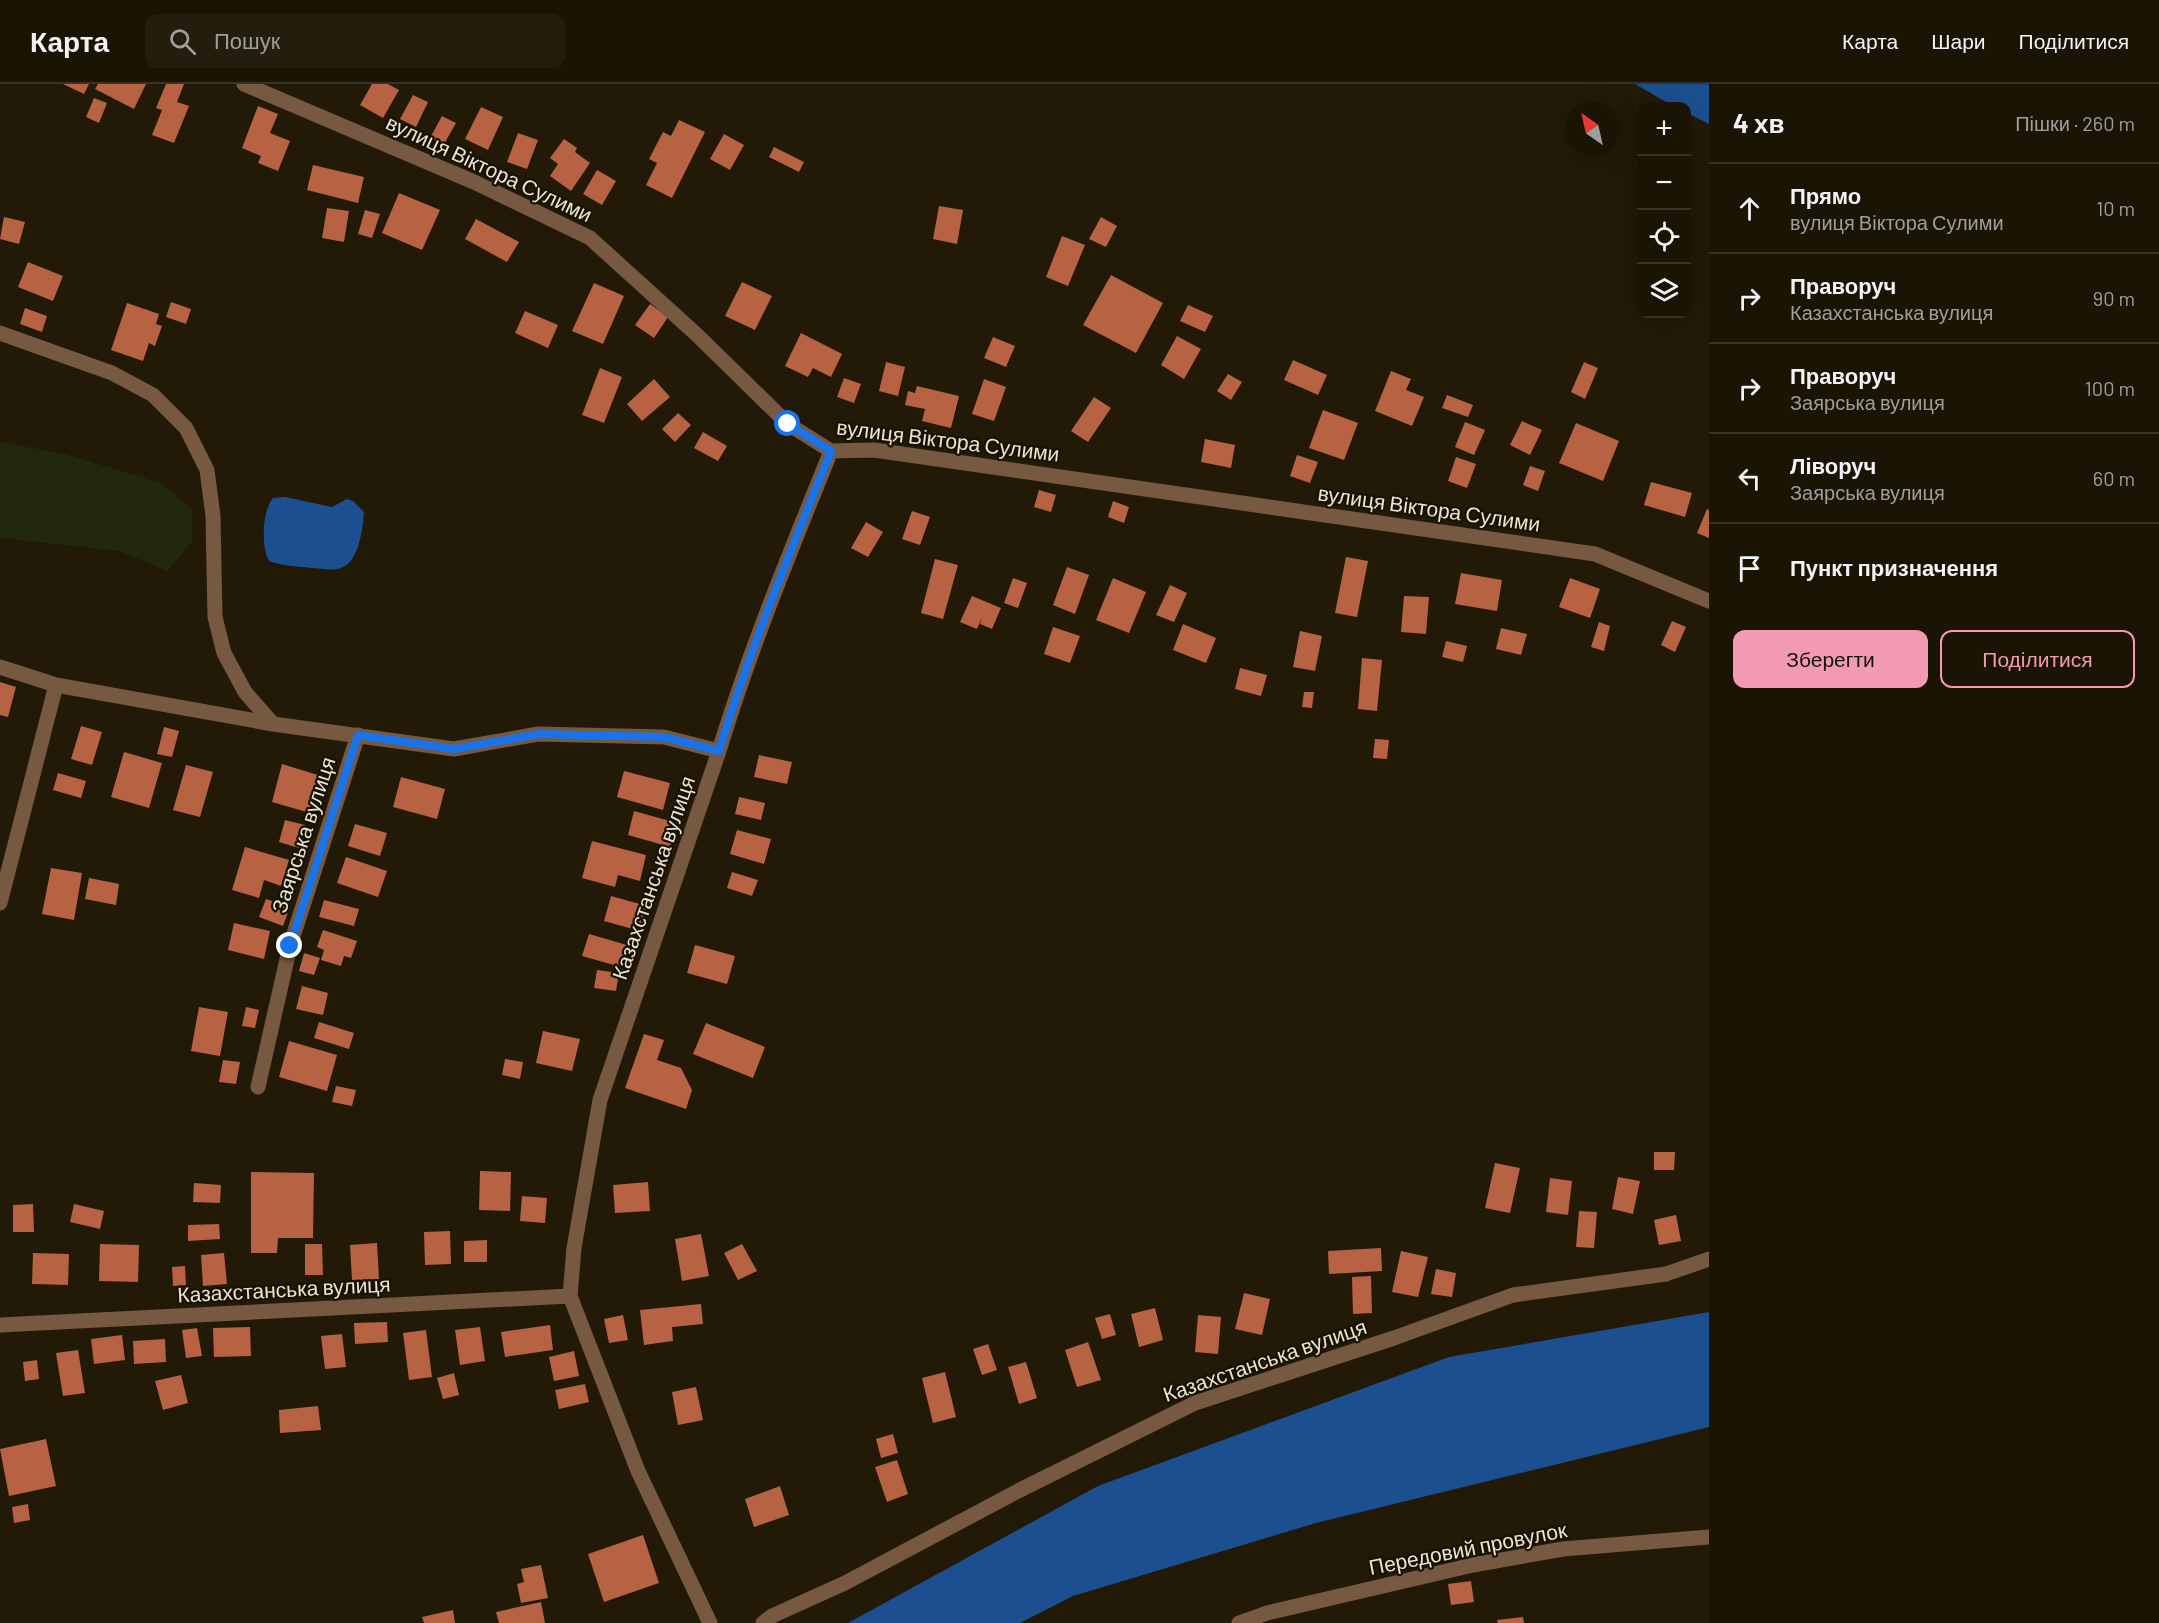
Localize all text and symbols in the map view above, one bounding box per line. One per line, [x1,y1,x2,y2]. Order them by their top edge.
search box [145,14,565,68]
text: Карта [30,24,109,58]
icon: search [166,25,199,58]
text: Пошук [214,27,280,53]
text: Карта [1842,28,1898,53]
text: Шари [1931,28,1986,53]
text: Поділитися [2019,28,2129,53]
north arrow [1565,102,1619,156]
map controls [1637,102,1691,318]
button: + [1637,102,1691,156]
text: 4 хв [1733,107,1784,138]
street label: вулиця Віктора Сулими [383,109,597,226]
text: Пішки · 260 m [2015,111,2135,135]
button: − [1637,156,1691,210]
text: Прямо [1790,182,1861,208]
icon: ahead [1733,192,1766,225]
text: 10 m [2096,196,2135,220]
button: locate [1637,210,1691,264]
text: вулиця Віктора Сулими [1790,210,2004,234]
button: layers [1637,264,1691,318]
text: Праворуч [1790,272,1896,298]
icon: right [1733,282,1766,315]
text: 90 m [2093,286,2135,310]
text: Казахстанська вулиця [1790,300,1993,324]
text: Праворуч [1790,362,1896,388]
icon: right [1733,372,1766,405]
text: 100 m [2085,376,2135,400]
text: Заярська вулиця [1790,390,1945,414]
route start [774,410,800,436]
street label: вулиця Віктора Сулими [835,413,1061,466]
text: Ліворуч [1790,452,1876,478]
icon: left [1733,462,1766,495]
text: 60 m [2093,466,2135,490]
street label: вулиця Віктора Сулими [1316,480,1542,536]
text: Заярська вулиця [1790,480,1945,504]
icon: arrive [1733,552,1766,585]
text: Пункт призначення [1790,554,1998,580]
button: Зберегти [1733,630,1928,688]
button: Поділитися [1940,630,2135,688]
street label: Заярська вулиця [266,753,340,916]
street label: Казахстанська вулиця [606,773,699,983]
route end [276,932,302,958]
street label: Казахстанська вулиця [177,1270,391,1307]
street label: Казахстанська вулиця [1160,1313,1370,1406]
street label: Передовий провулок [1367,1516,1570,1579]

